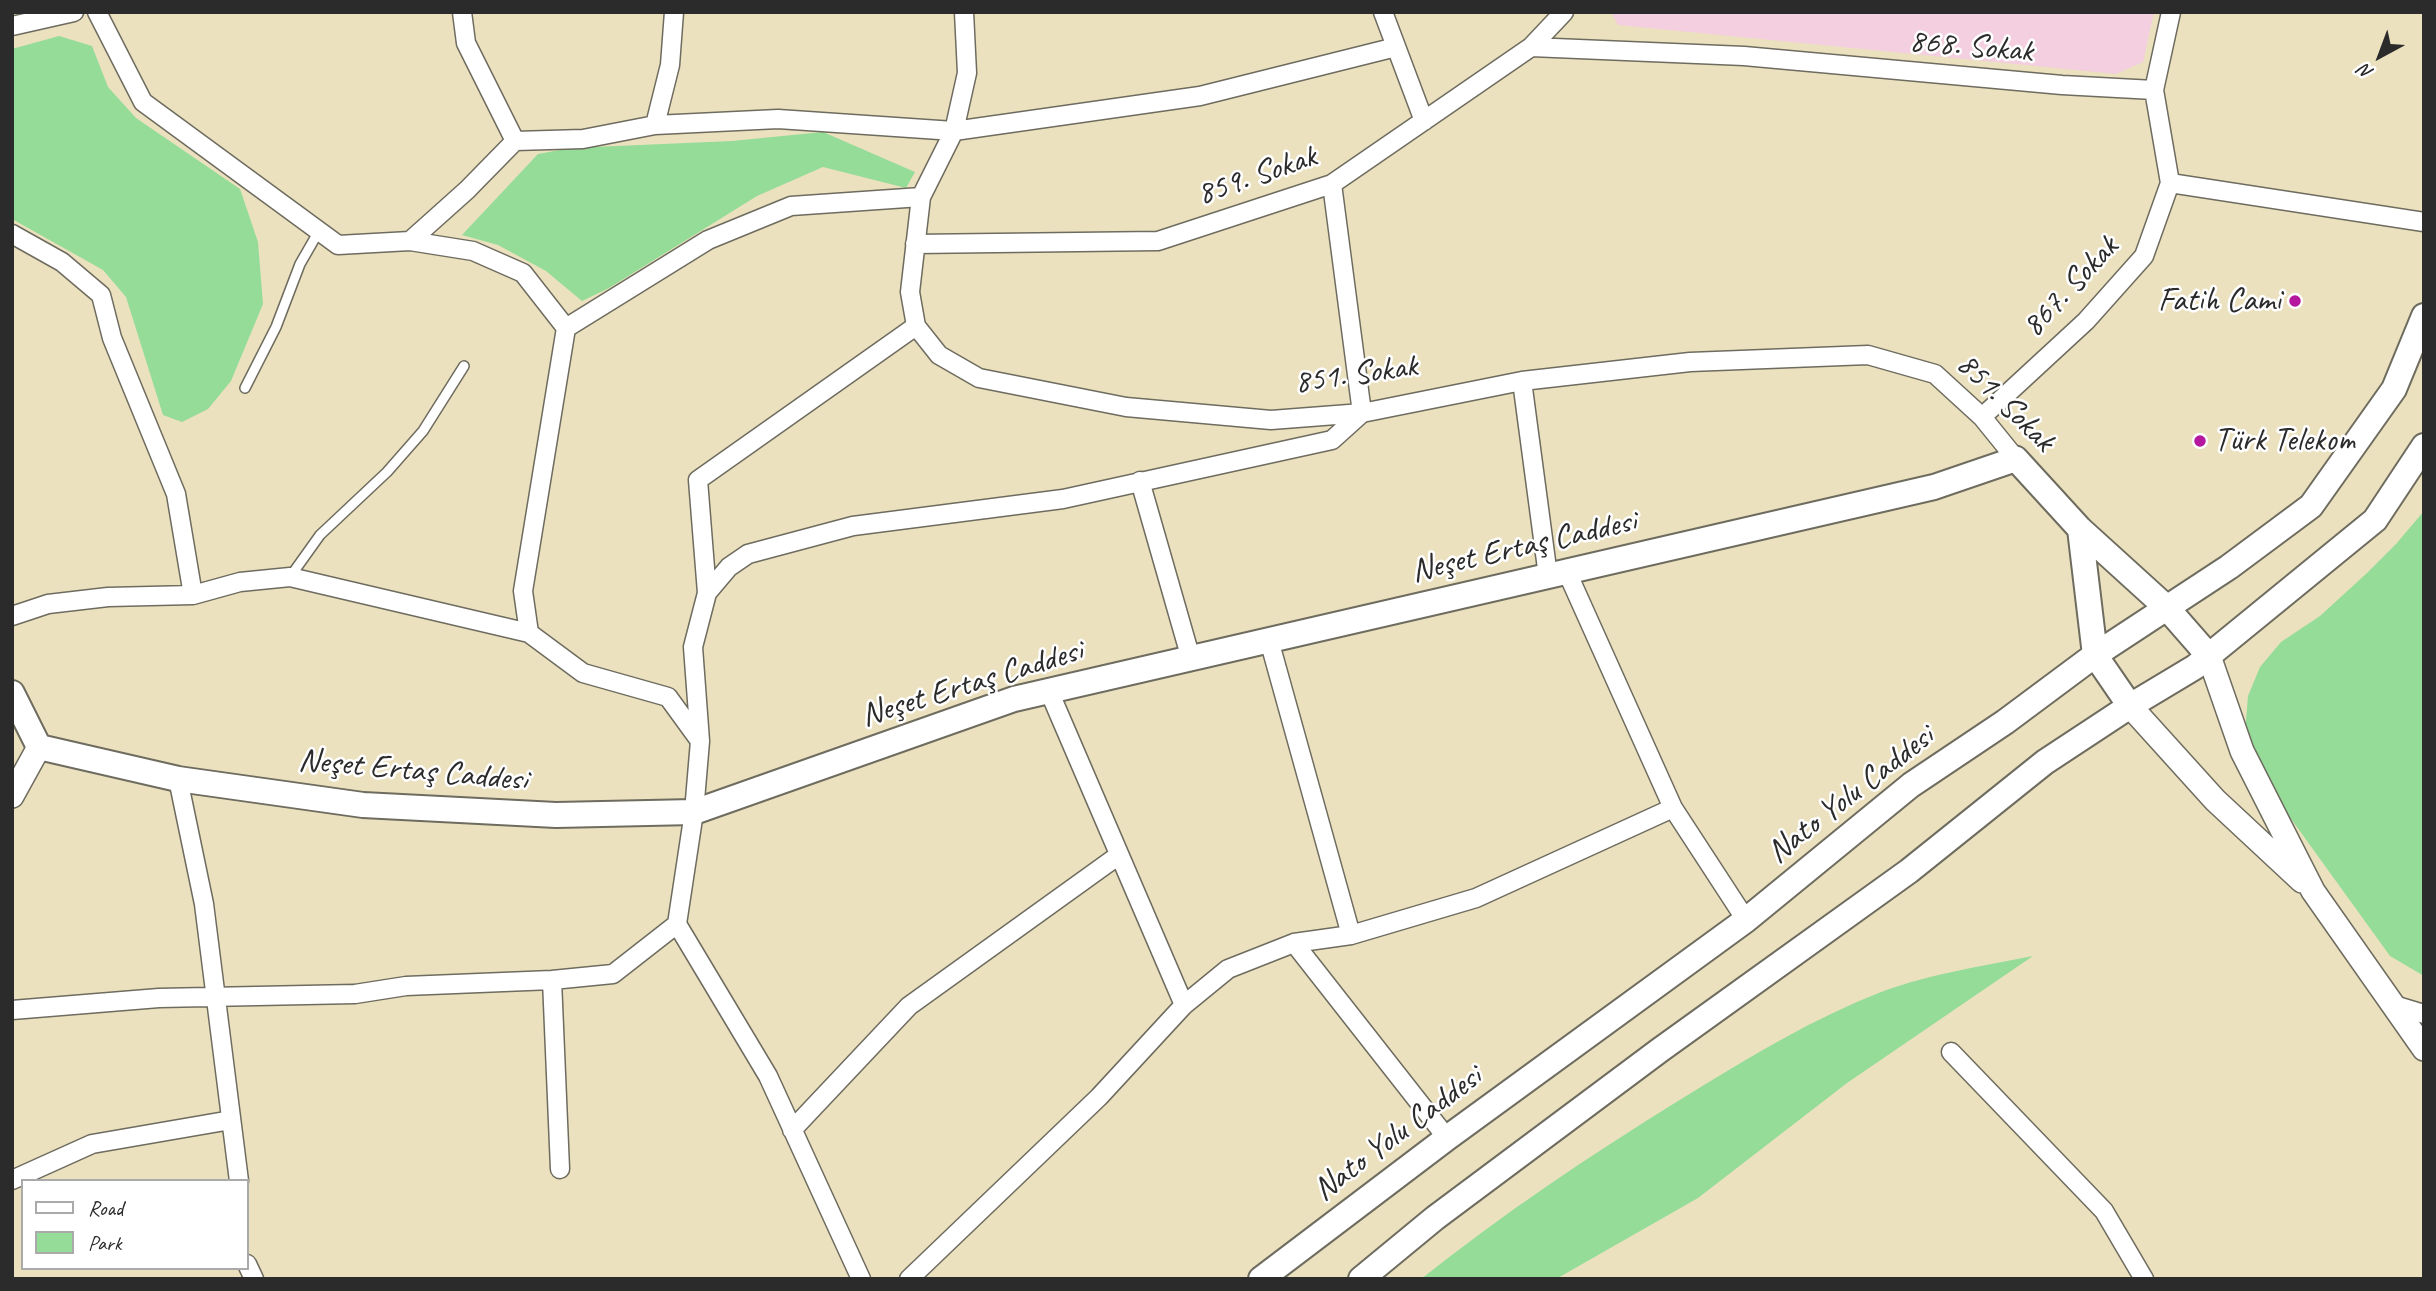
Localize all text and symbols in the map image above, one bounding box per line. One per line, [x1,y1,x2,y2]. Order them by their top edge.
north arrow [2345,21,2415,91]
street label: 868. Sokak [1908,22,2034,72]
text: N [2354,59,2379,85]
street label: 859. Sokak [1192,137,1322,215]
street label: 867. Sokak [2014,228,2128,346]
place label: Fatih Cami [2158,281,2281,321]
marker: Fatih Cami [2287,293,2303,309]
street label: 851. Sokak [1947,345,2063,461]
street label: 851. Sokak [1292,347,1420,403]
place label: Türk Telekom [2214,421,2355,461]
marker: Türk Telekom [2192,433,2208,449]
street label: Neşet Ertaş Caddesi [1408,502,1640,592]
street label: Neşet Ertaş Caddesi [856,631,1088,737]
street label: Nato Yolu Caddesi [1760,718,1942,872]
street label: Neşet Ertaş Caddesi [297,741,529,801]
street label: Nato Yolu Caddesi [1306,1058,1490,1210]
legend [21,1179,248,1270]
text: Road [88,1195,123,1221]
text: Park [88,1230,121,1256]

